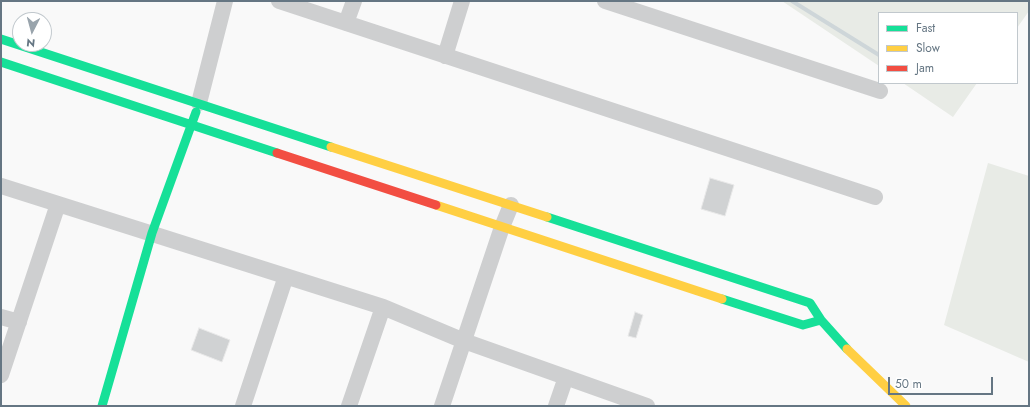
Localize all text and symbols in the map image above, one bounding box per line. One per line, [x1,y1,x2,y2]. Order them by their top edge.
north arrow [12,12,52,52]
legend [878,12,1018,84]
text: Fast [916,19,935,37]
text: N [26,35,36,51]
text: Slow [916,39,940,57]
text: Jam [916,59,934,77]
scale bar [890,369,995,395]
text: 50 m [895,375,922,393]

